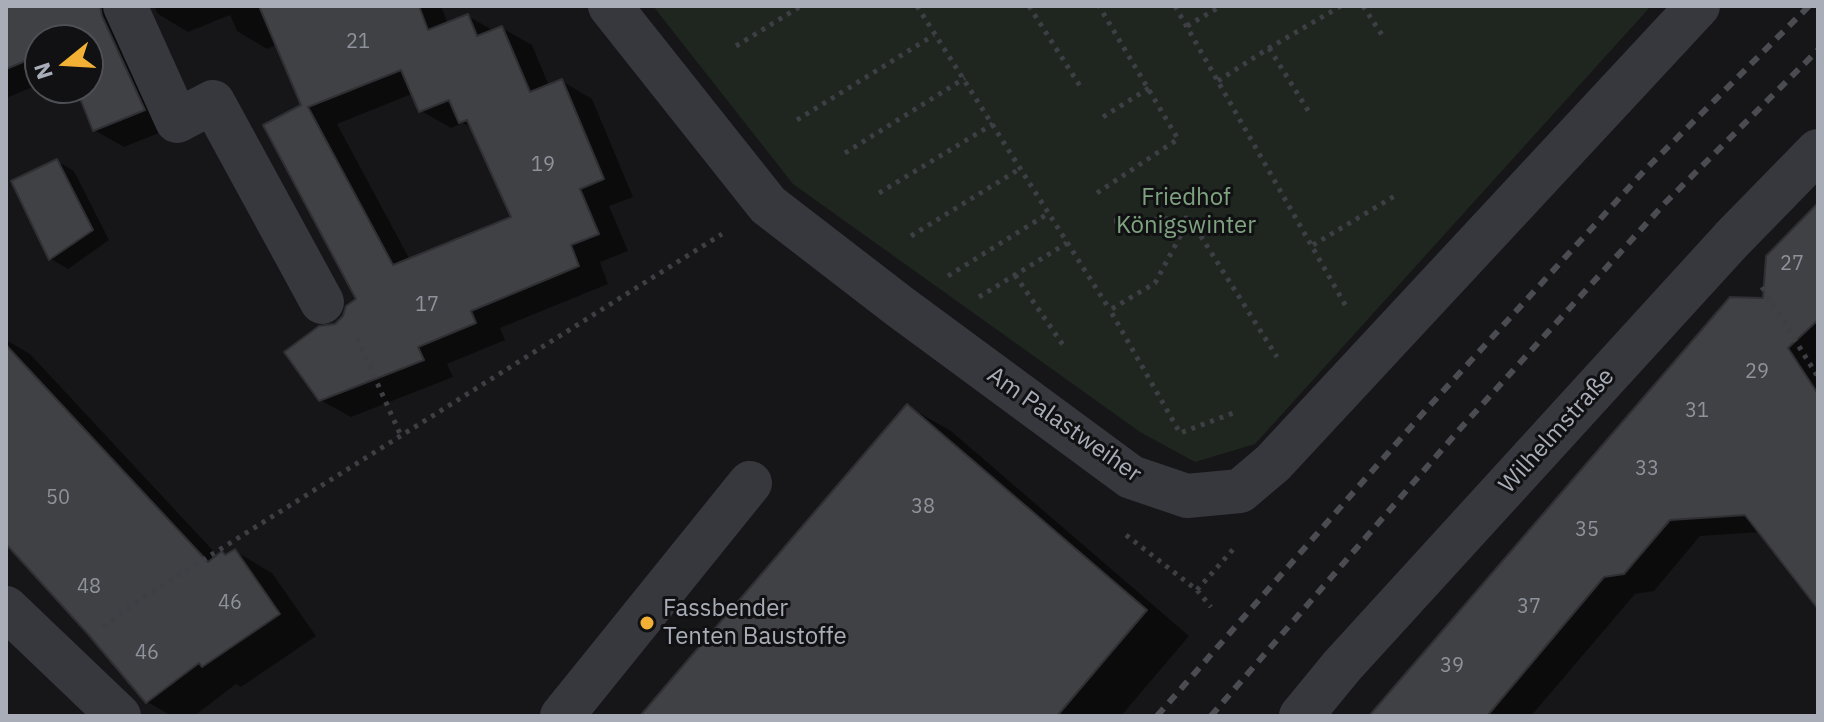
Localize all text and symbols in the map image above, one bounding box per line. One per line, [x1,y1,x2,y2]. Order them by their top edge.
north arrow [24,24,104,104]
house number: 21 [346,30,370,54]
text: N [26,59,59,83]
house number: 19 [531,153,555,177]
park label: Friedhof Königswinter [1116,184,1256,240]
house number: 27 [1780,252,1804,276]
house number: 17 [415,293,439,317]
house number: 29 [1745,360,1769,384]
street label: Am Palastweiher [981,361,1147,489]
street label: Wilhelmstraße [1493,363,1621,499]
house number: 31 [1685,399,1709,423]
house number: 33 [1635,457,1659,481]
house number: 50 [46,486,70,510]
house number: 38 [911,495,935,519]
house number: 35 [1575,518,1599,542]
house number: 48 [77,575,101,599]
house number: 46 [218,591,242,615]
place label: Fassbender Tenten Baustoffe [663,595,847,651]
house number: 37 [1517,595,1541,619]
marker: Fassbender Tenten Baustoffe [638,614,656,632]
house number: 46 [135,641,159,665]
house number: 39 [1440,654,1464,678]

